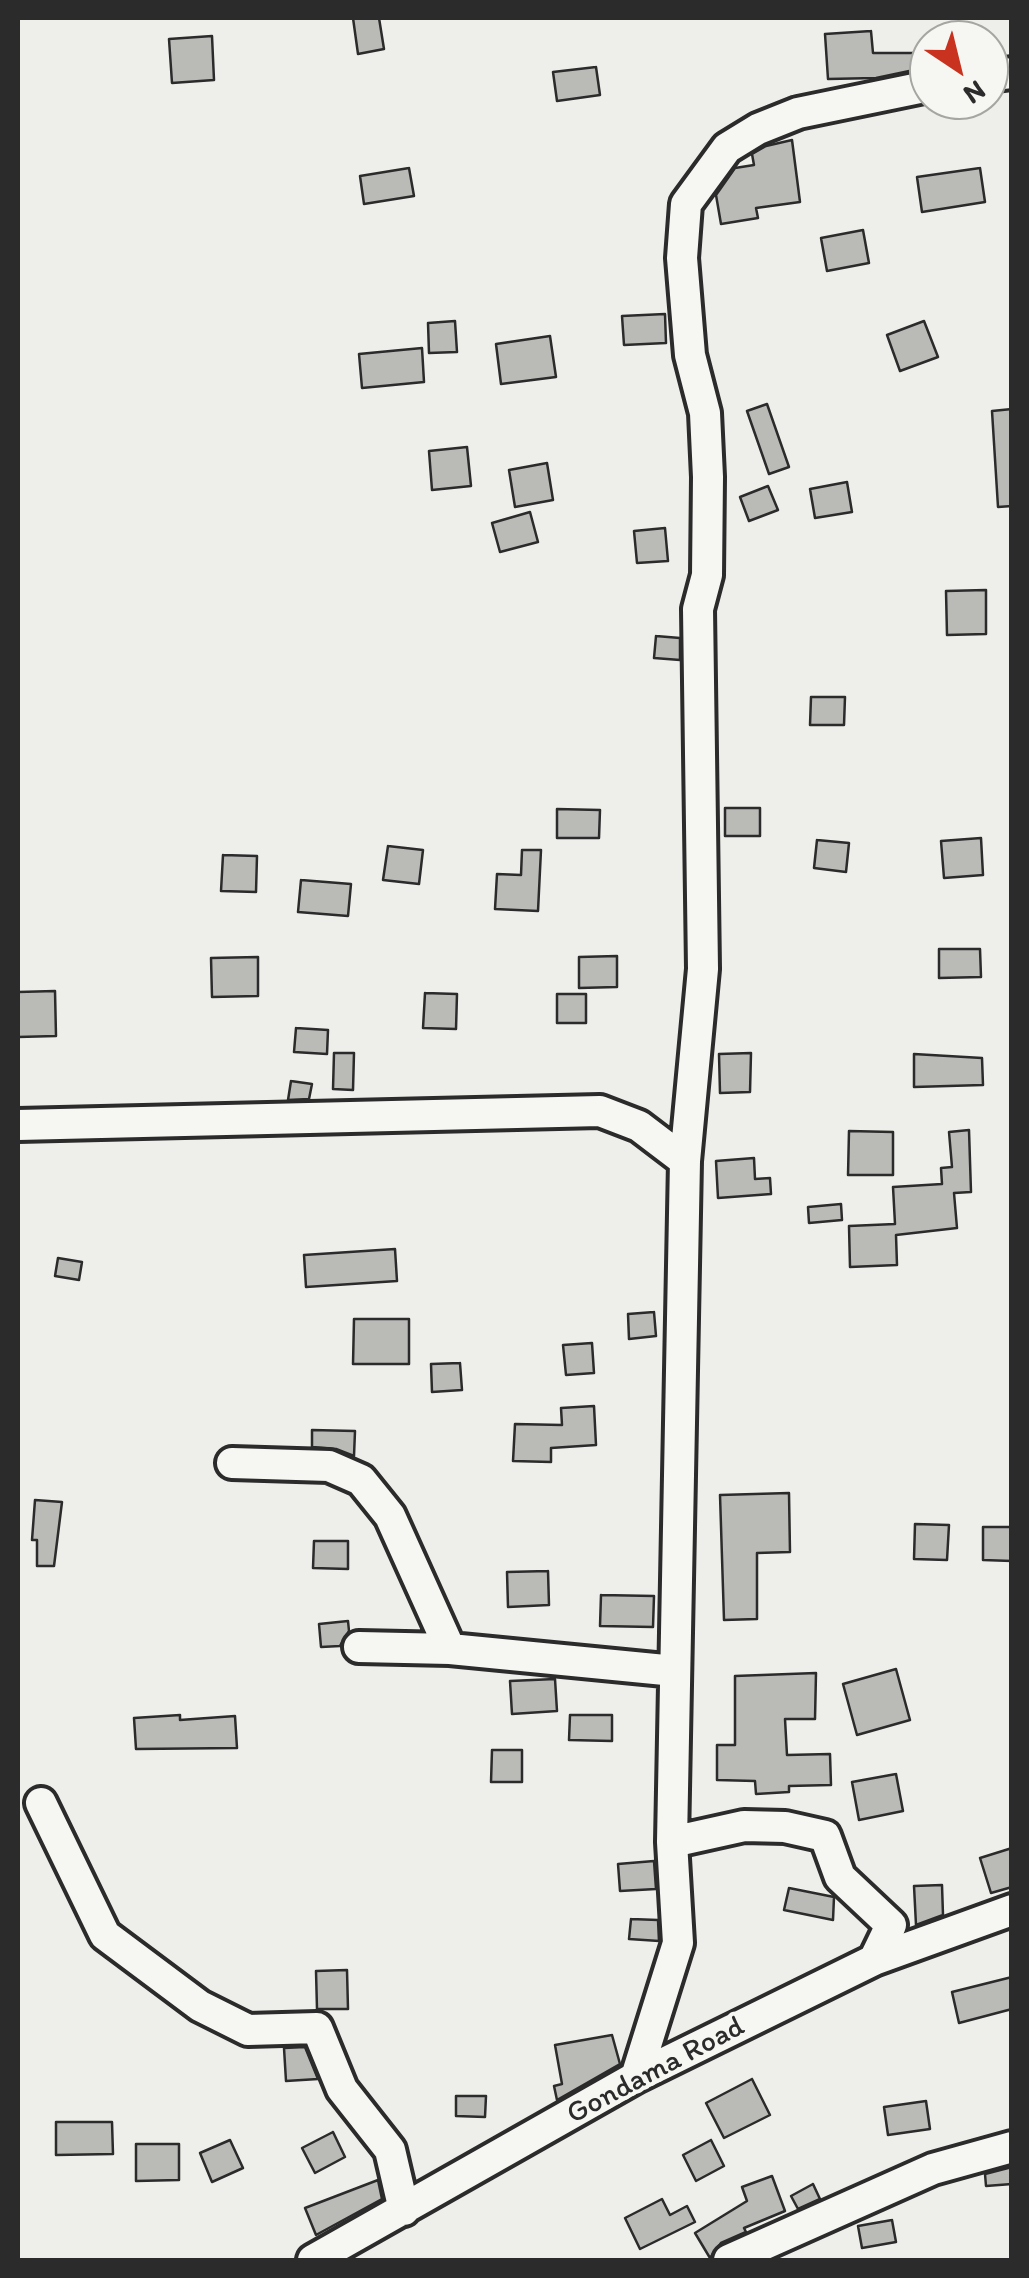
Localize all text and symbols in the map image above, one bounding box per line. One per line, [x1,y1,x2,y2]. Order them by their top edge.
north arrow [909,20,1009,120]
text: N [958,74,993,112]
street label: Gondama Road [561,2009,751,2133]

